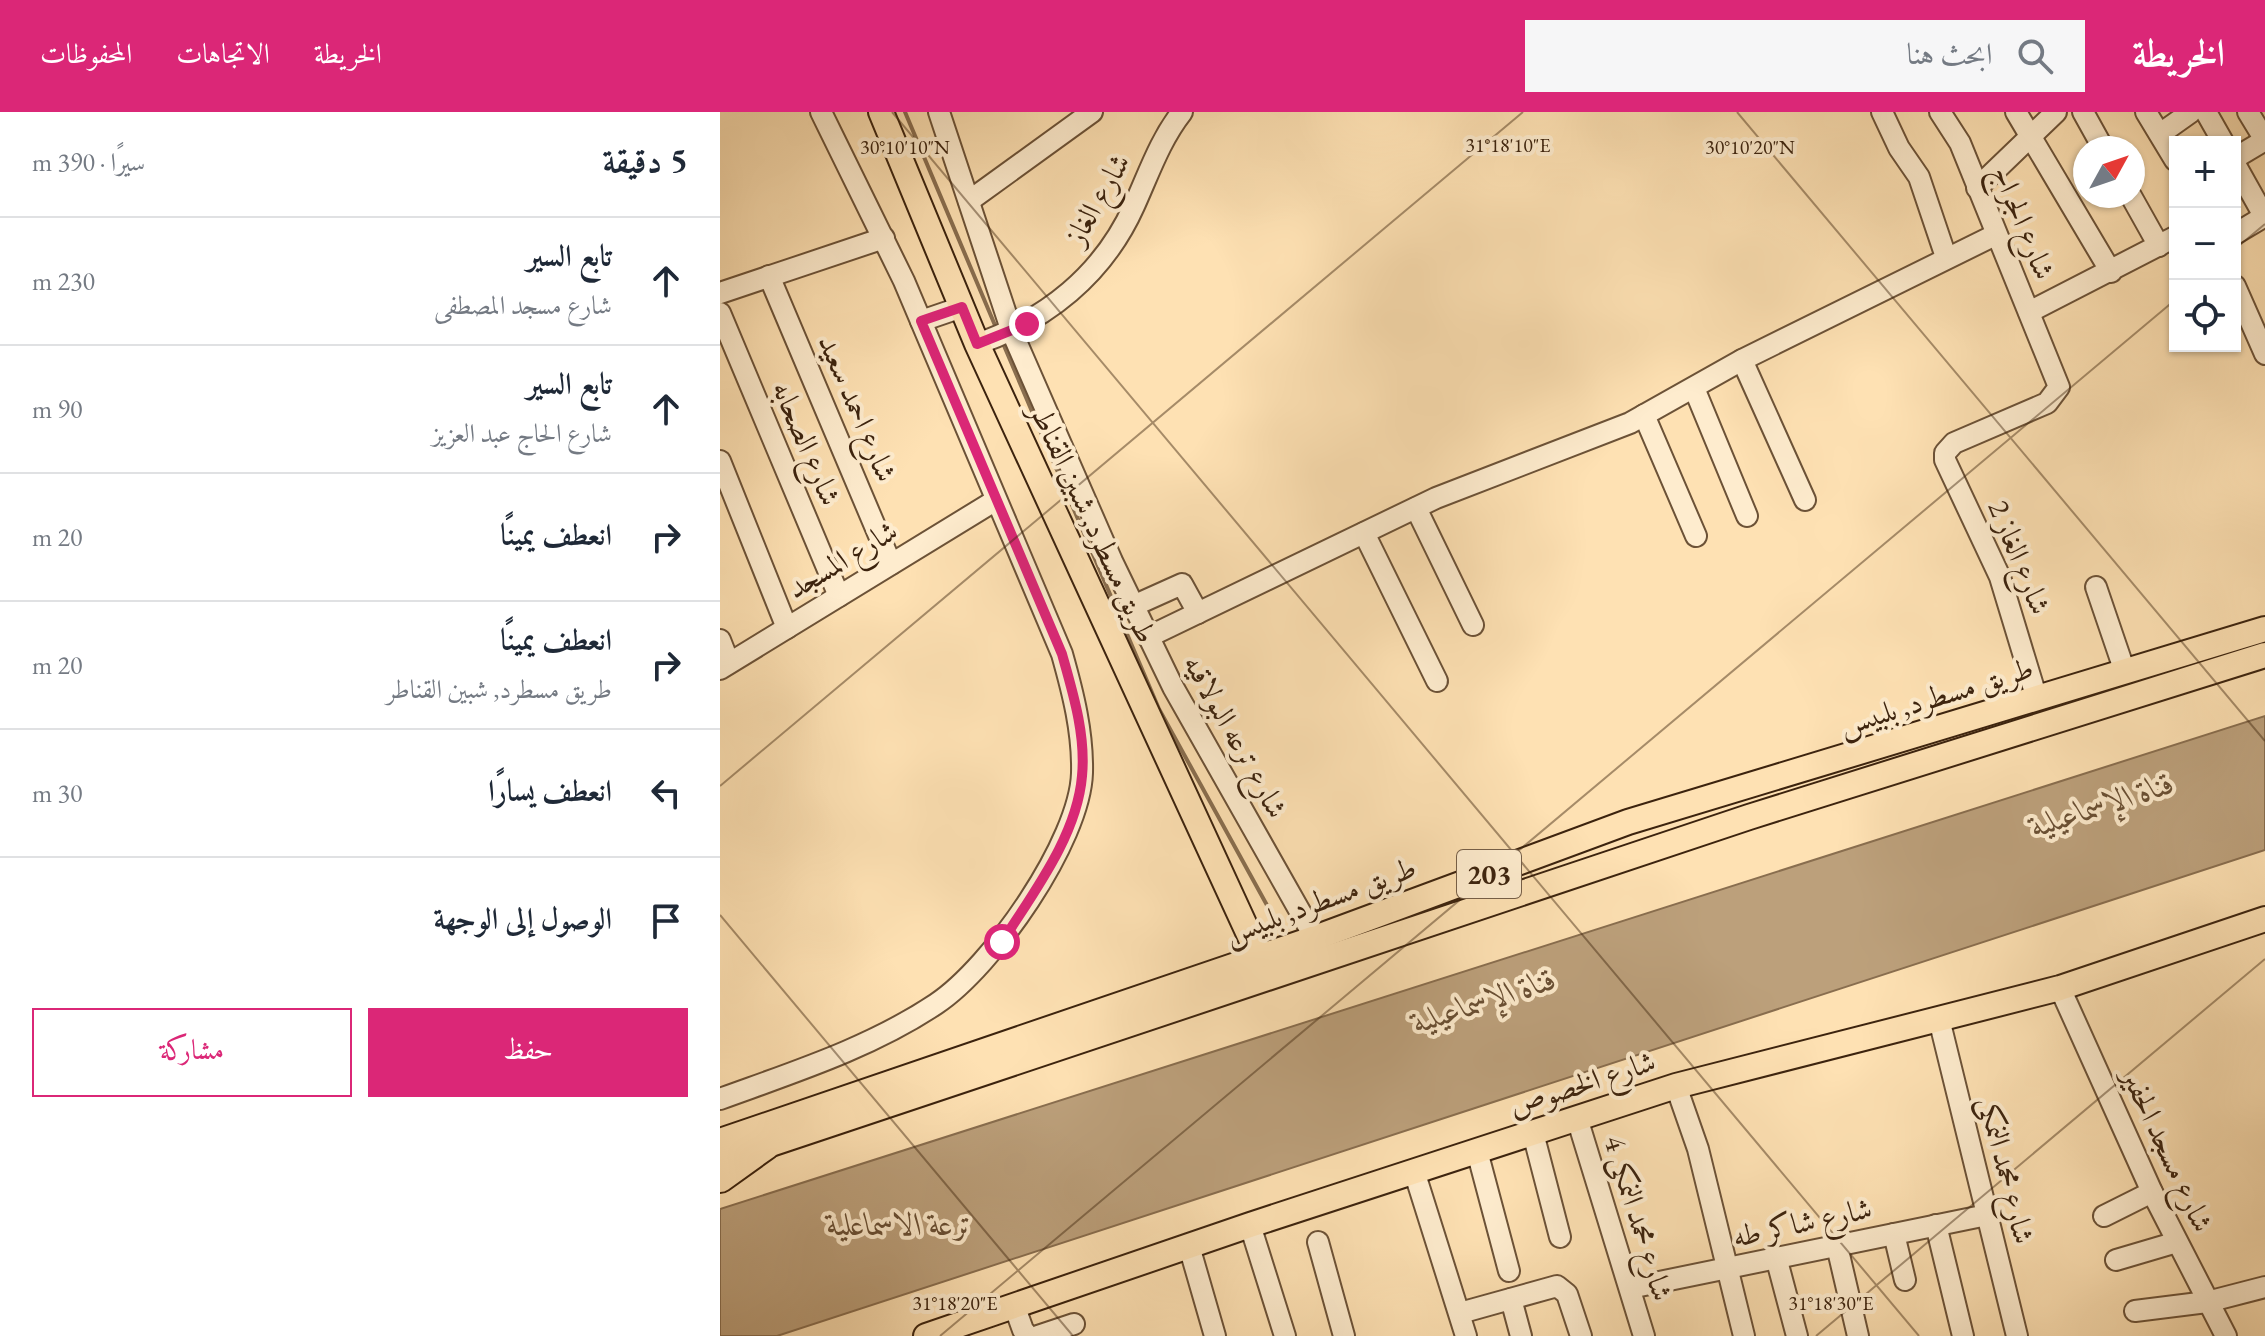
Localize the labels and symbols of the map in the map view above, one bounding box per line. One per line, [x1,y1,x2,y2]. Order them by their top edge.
text: 31°18'10"E [1465,132,1551,158]
text: 30°10'10"N [860,134,950,160]
text: 30°10'20"N [1705,134,1795,160]
north arrow [2073,136,2145,208]
street label: شارع الغاز [1054,146,1144,258]
street label: شارع الجراج [1977,159,2065,288]
route end [1009,306,1045,342]
street label: شارع احمد سعيد [804,329,906,490]
street label: شارع الصحابه [758,375,851,513]
street label: طريق مسطرد, شبين القناطر [1020,394,1167,649]
street label: شارع الغاز 2 [1974,494,2061,622]
street label: شارع المسجد [779,511,908,612]
street label: شارع ترعه البولاقيه [1170,647,1297,828]
street label: طريق مسطرد, بلبيس [1834,648,2038,745]
water label: قناة الإسماعيلية [2022,761,2180,851]
street label: طريق مسطرد, بلبيس [1219,847,1422,954]
road number: 203 [1457,850,1521,898]
route start [984,924,1020,960]
water label: قناة الإسماعيلية [1404,957,1562,1047]
street label: شارع الخصوص [1504,1041,1662,1131]
street label: شارع مسجد الحفير [2106,1059,2223,1241]
street label: شارع محمد النمكى [1964,1092,2044,1249]
street label: شارع محمد النمكى 4 [1590,1131,1683,1307]
street label: شارع شاكر طه [1729,1188,1877,1262]
water label: ترعة الاسماعلية [824,1203,973,1245]
text: 31°18'20"E [912,1290,998,1316]
text: 31°18'30"E [1788,1290,1874,1316]

